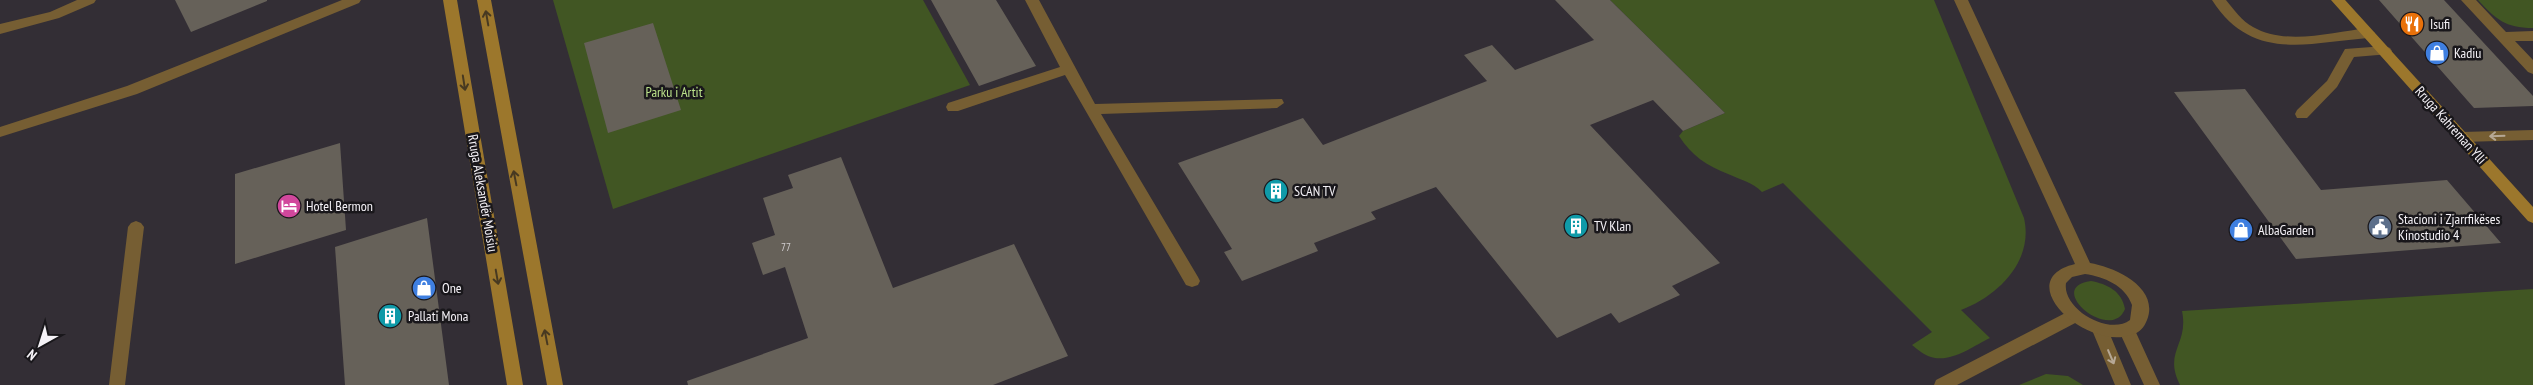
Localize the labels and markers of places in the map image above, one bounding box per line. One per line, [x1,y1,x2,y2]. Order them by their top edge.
restaurant icon: Isufi [2399,11,2425,37]
place label: Isufi [2430,15,2450,33]
shop icon: Kadiu [2424,40,2450,66]
place label: Kadiu [2454,44,2481,62]
building icon: SCAN TV [1263,178,1289,204]
place label: SCAN TV [1294,182,1336,200]
hotel icon: Hotel Bermon [276,193,302,219]
place label: Hotel Bermon [306,197,373,215]
place label: Stacioni i Zjarrfikëses Kinostudio 4 [2398,210,2501,244]
building icon: TV Klan [1563,213,1589,239]
public building icon: Stacioni i Zjarrfikëses Kinostudio 4 [2367,214,2393,240]
place label: TV Klan [1594,217,1631,235]
shop icon: AlbaGarden [2228,217,2254,243]
place label: AlbaGarden [2258,221,2314,239]
shop icon: One [411,275,437,301]
place label: One [442,279,462,297]
building icon: Pallati Mona [377,303,403,329]
place label: Pallati Mona [408,307,468,325]

